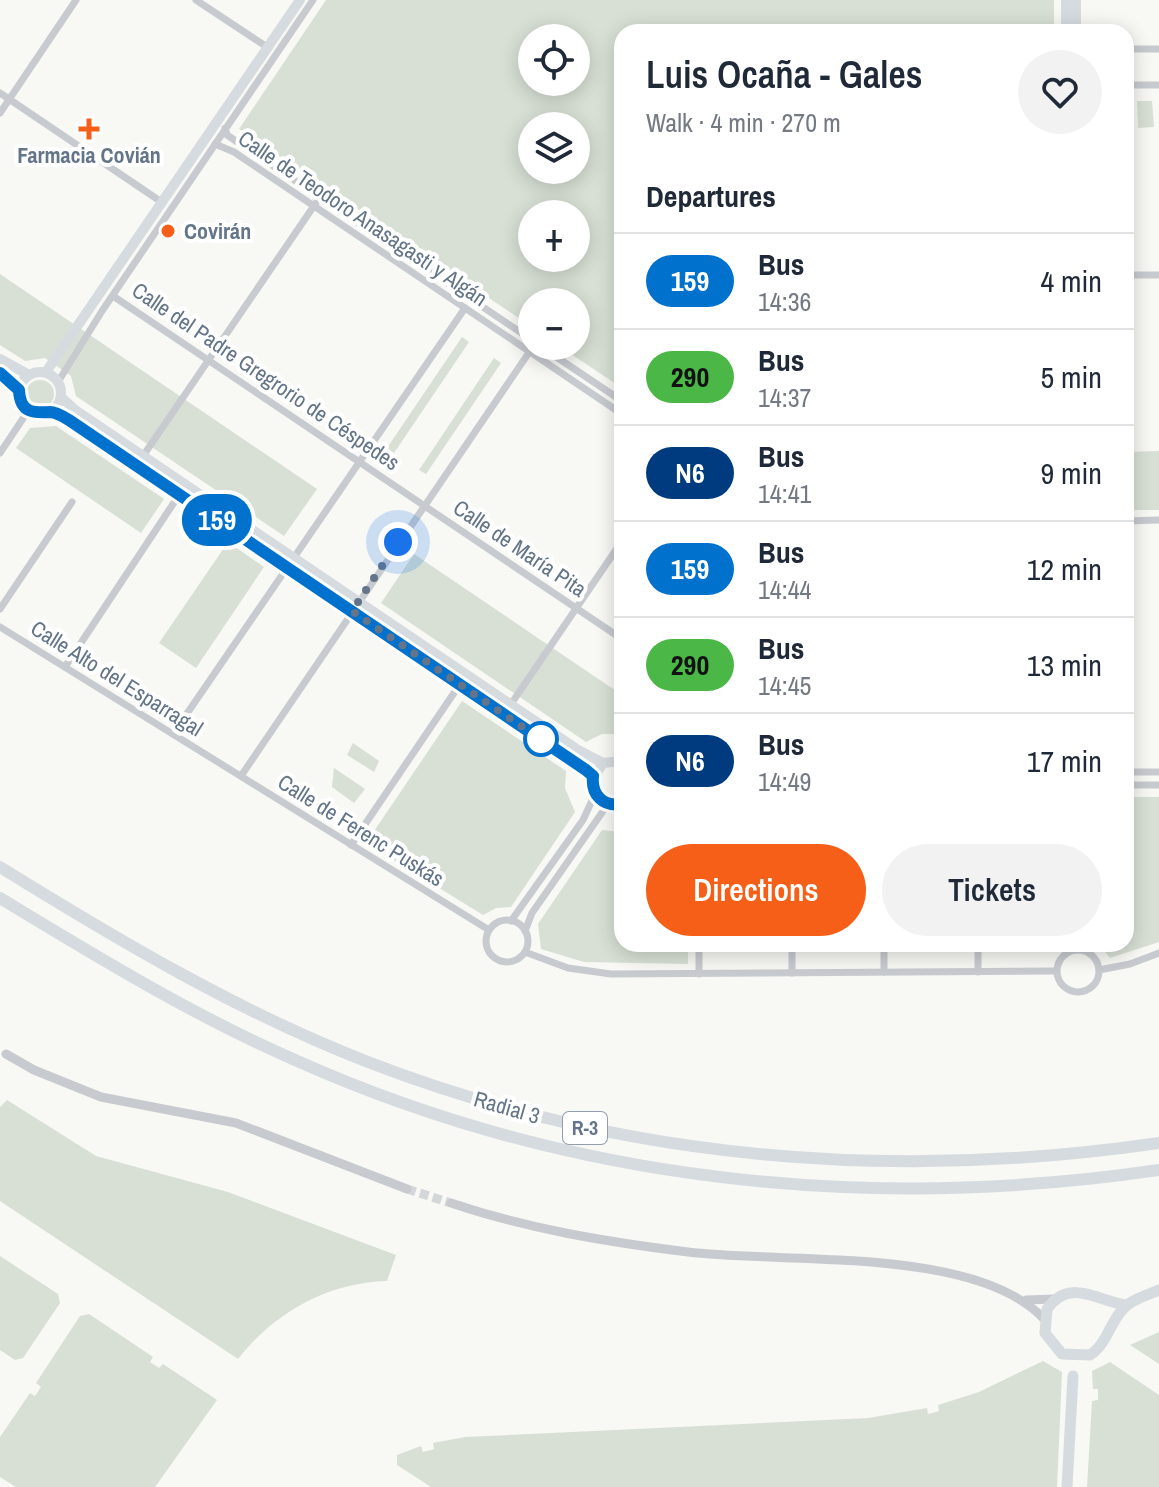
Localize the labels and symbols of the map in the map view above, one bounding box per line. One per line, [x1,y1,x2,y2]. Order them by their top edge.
marker: Farmacia Covián [80,120,98,138]
street label: Calle de Teodoro Anasagasti y Algán [233,123,493,313]
place label: Farmacia Covián [17,140,161,170]
place label: Covirán [184,216,251,246]
marker: Covirán [159,222,177,240]
street label: Calle del Padre Gregrorio de Céspedes [126,275,406,477]
street label: Calle de María Pita [448,492,592,604]
line badge: 159 [171,494,263,546]
your location [378,522,418,562]
street label: Calle Alto del Esparragal [25,613,209,743]
unlabelled marker [524,722,558,756]
street label: Calle de Ferenc Puskás [272,767,450,893]
street label: Radial 3 [471,1083,543,1131]
road number: R-3 [563,1112,607,1144]

